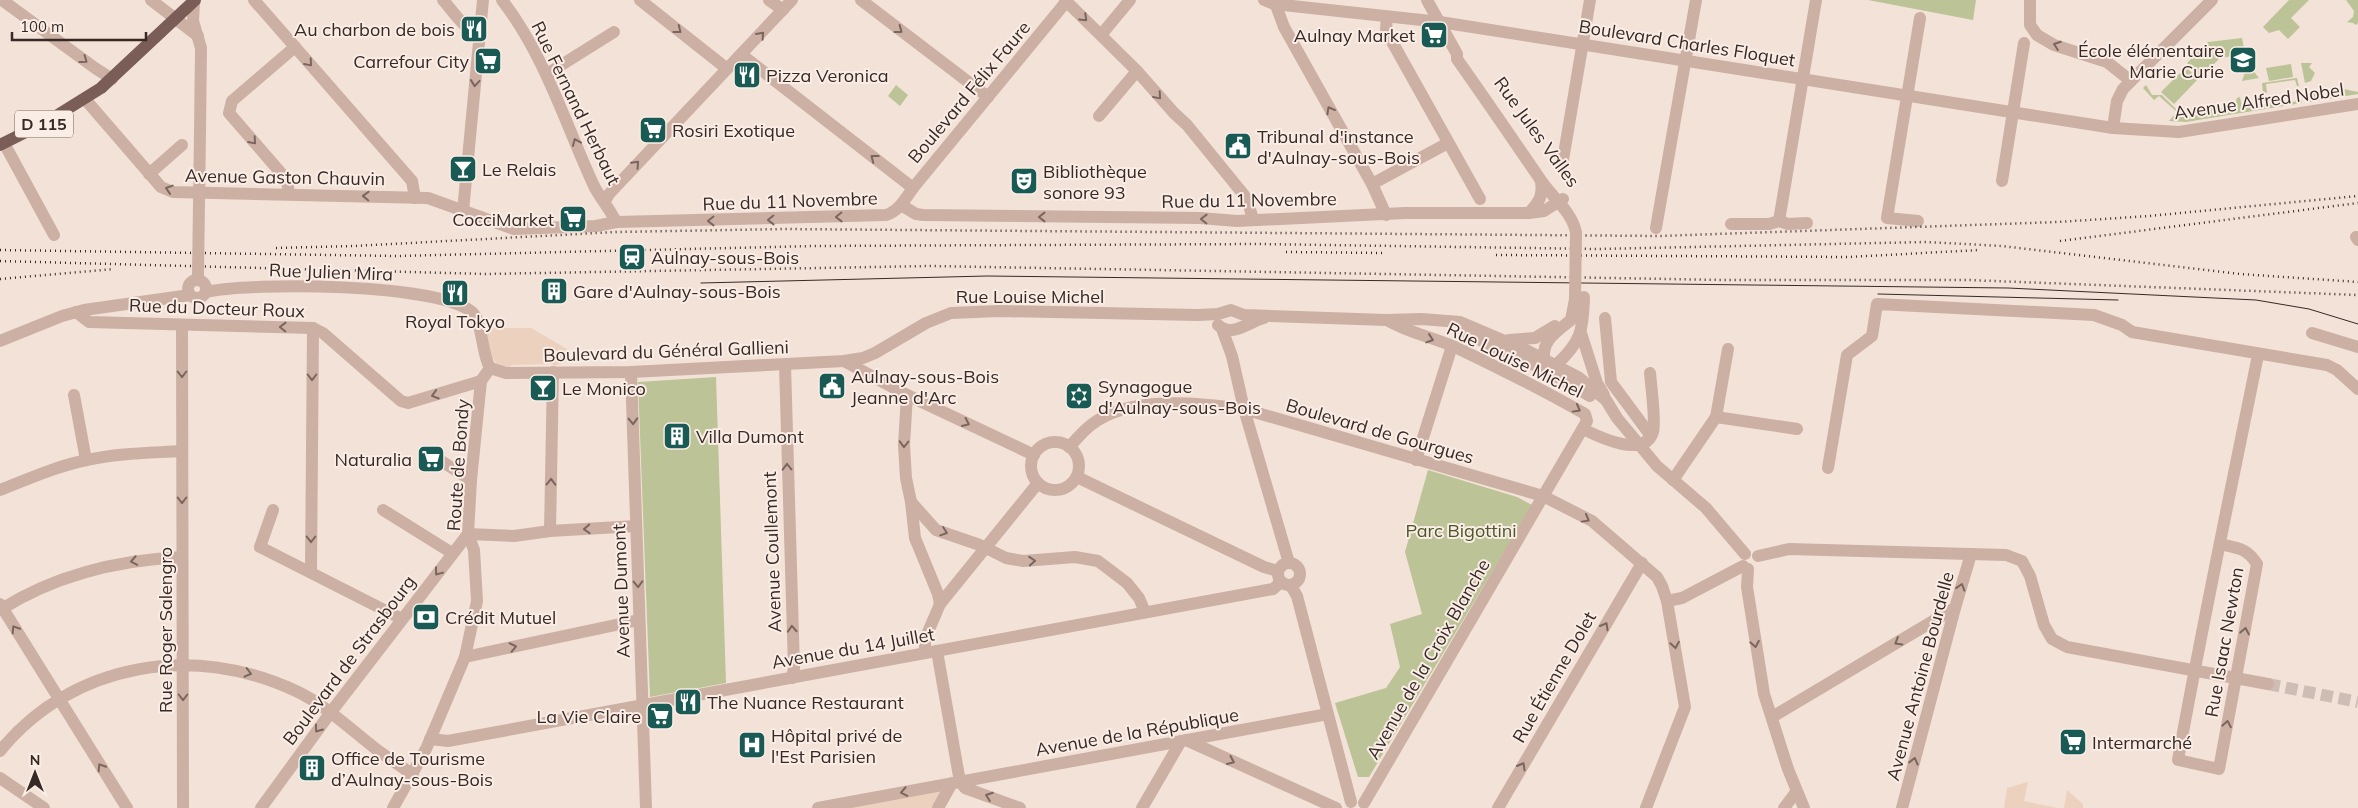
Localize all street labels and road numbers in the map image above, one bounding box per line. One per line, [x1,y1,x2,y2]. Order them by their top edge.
street label: Boulevard Charles Floquet [1577,15,1797,71]
street label: Boulevard Félix Faure [903,16,1035,168]
street label: Rue Fernand Herbaut [526,17,626,189]
street label: Rue Jules Valles [1489,72,1585,192]
street label: Avenue Alfred Nobel [2173,78,2345,124]
road number: D 115 [15,110,73,138]
street label: Avenue Gaston Chauvin [185,164,385,190]
street label: Rue du 11 Novembre [702,186,878,216]
street label: Rue du 11 Novembre [1161,187,1337,213]
street label: Rue Julien Mira [269,258,393,286]
street label: Rue Louise Michel [956,285,1104,308]
street label: Rue du Docteur Roux [129,293,306,323]
street label: Rue Louise Michel [1443,317,1587,403]
street label: Boulevard du Général Gallieni [543,335,789,367]
street label: Boulevard de Gourgues [1283,393,1477,469]
street label: Route de Bondy [442,398,474,532]
street label: Avenue Coullemont [758,471,786,633]
street label: Avenue Dumont [607,524,635,658]
street label: Rue Roger Salengro [154,547,177,713]
street label: Avenue de la Croix Blanche [1361,555,1495,763]
street label: Rue Isaac Newton [2199,565,2249,719]
street label: Avenue Antoine Bourdelle [1881,569,1959,783]
street label: Boulevard de Strasbourg [278,571,420,749]
street label: Rue Étienne Dolet [1507,607,1601,747]
street label: Avenue du 14 Juillet [770,622,936,674]
street label: Avenue de la République [1034,703,1240,761]

